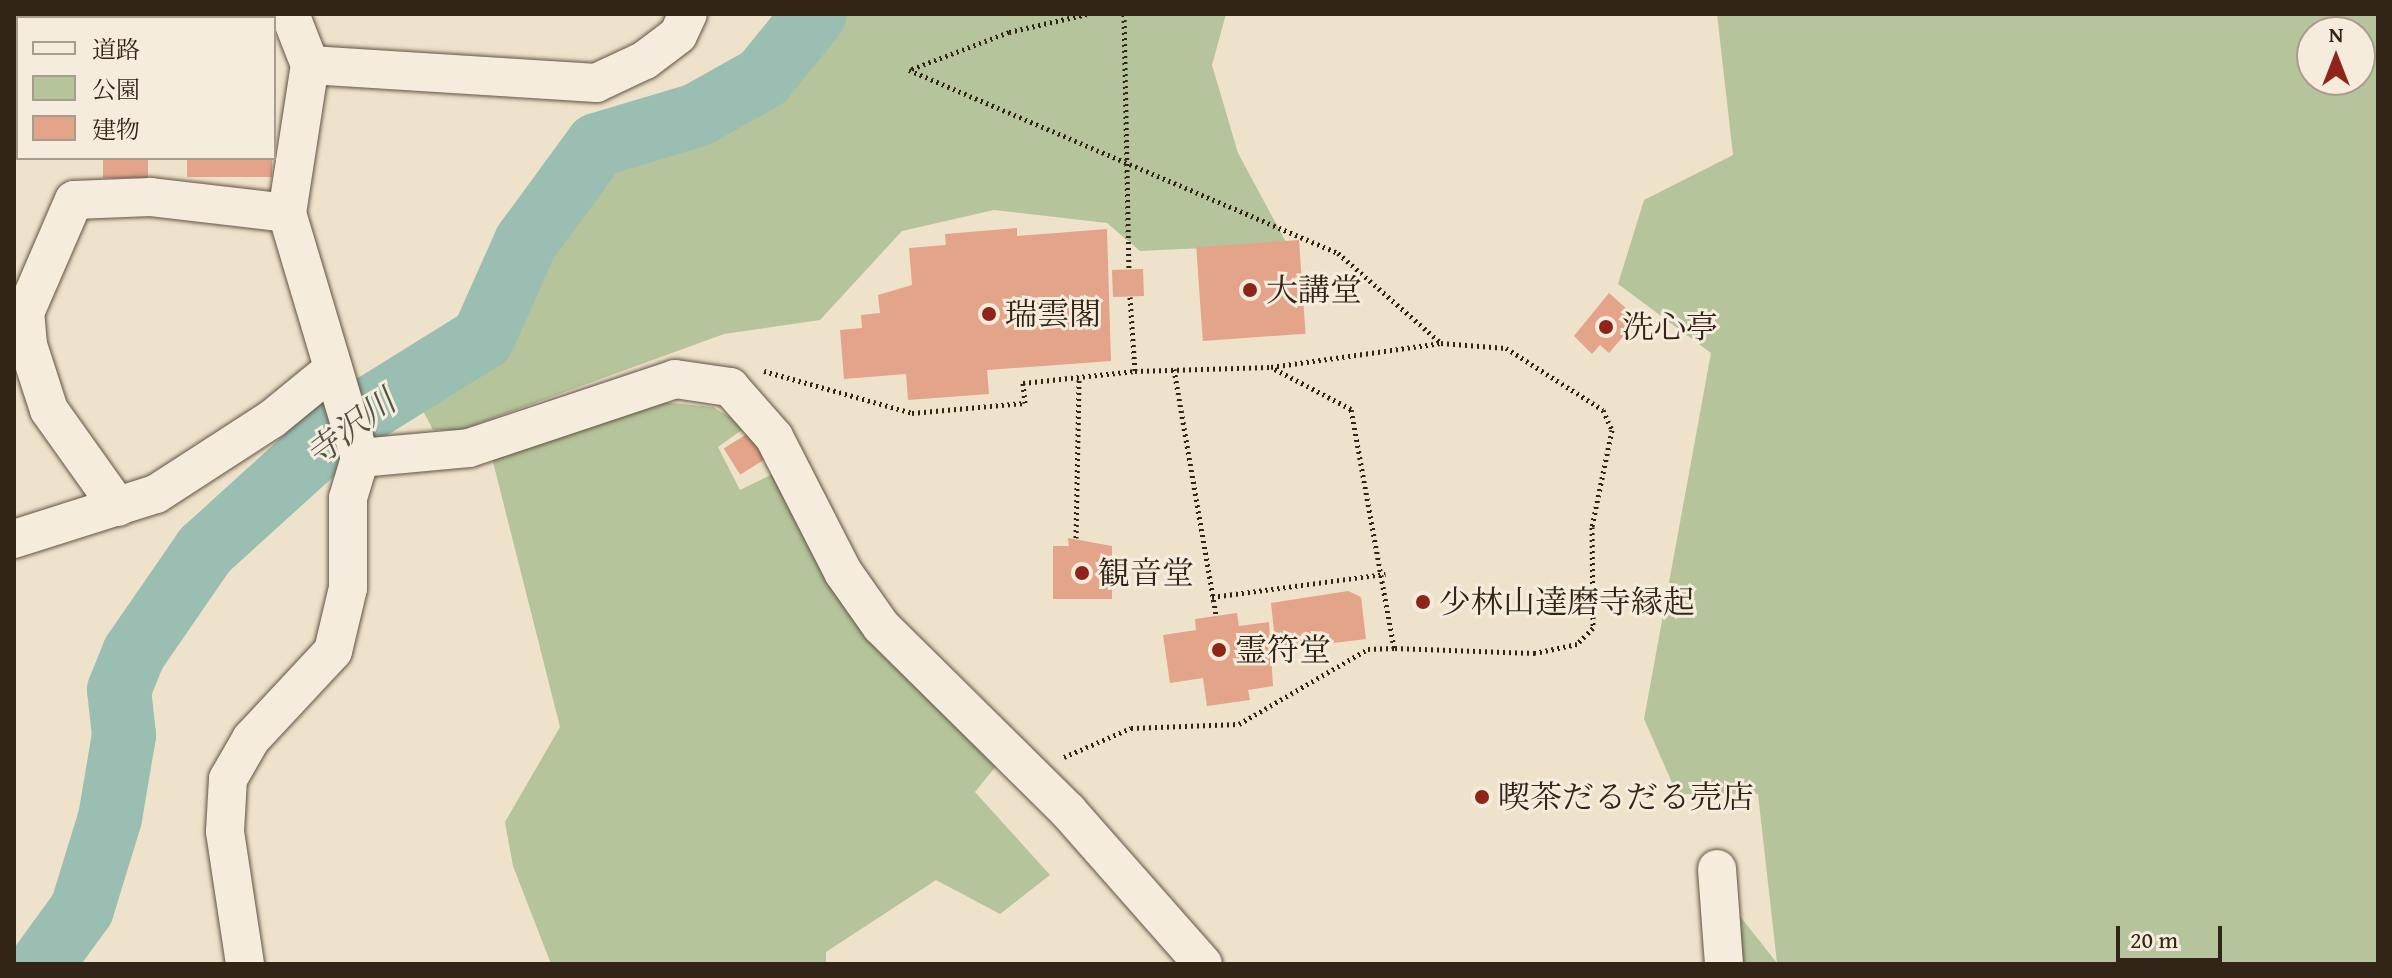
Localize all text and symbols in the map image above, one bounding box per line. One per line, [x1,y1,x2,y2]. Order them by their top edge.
legend [16,16,276,160]
north arrow [2296,16,2376,96]
text: N [2329,18,2343,50]
text: 道路 [92,32,140,67]
text: 公園 [92,72,140,107]
text: 建物 [92,112,140,147]
place label: 大講堂 [1266,271,1362,309]
marker: 大講堂 [1241,281,1259,299]
place label: 瑞雲閣 [1005,295,1101,333]
marker: 瑞雲閣 [980,305,998,323]
place label: 洗心亭 [1622,308,1718,346]
marker: 洗心亭 [1597,318,1615,336]
water label: 寺沢川 [297,380,403,474]
place label: 観音堂 [1098,554,1194,592]
marker: 観音堂 [1073,564,1091,582]
place label: 少林山達磨寺縁起 [1439,583,1695,621]
marker: 少林山達磨寺縁起 [1414,593,1432,611]
place label: 霊符堂 [1235,631,1331,669]
marker: 霊符堂 [1210,641,1228,659]
place label: 喫茶だるだる売店 [1498,778,1754,816]
marker: 喫茶だるだる売店 [1473,788,1491,806]
scale bar [2120,910,2226,960]
text: 20 m [2130,922,2178,957]

